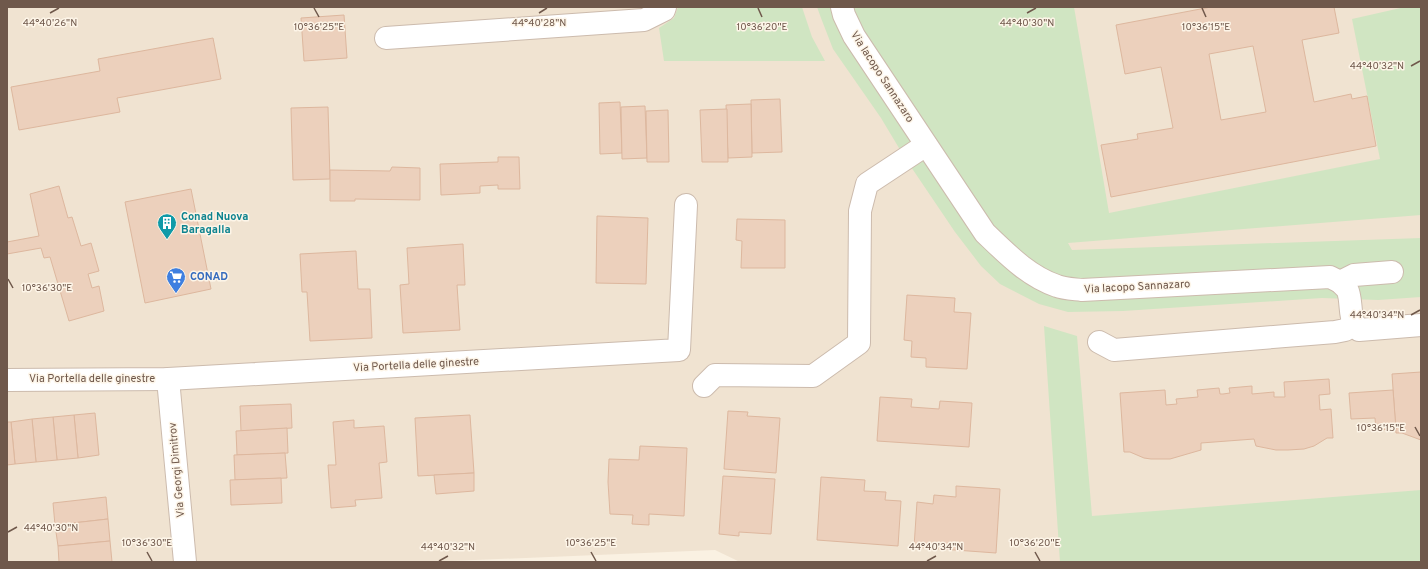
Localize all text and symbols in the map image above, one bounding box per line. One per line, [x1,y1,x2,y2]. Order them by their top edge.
text: 44°40'26"N [23,17,77,30]
text: 44°40'28"N [512,17,566,30]
text: 44°40'30"N [1000,17,1054,30]
text: 10°36'25"E [294,21,344,34]
text: 10°36'20"E [737,21,787,34]
text: 10°36'15"E [1182,21,1230,34]
street label: Via Iacopo Sannazaro [847,29,917,125]
text: 44°40'32"N [1350,60,1404,73]
place label: Conad Nuova Baragalla [181,210,248,237]
building icon: Conad Nuova Baragalla [156,212,178,240]
supermarket icon: CONAD [165,266,187,294]
place label: CONAD [190,270,228,284]
street label: Via Iacopo Sannazaro [1084,277,1190,297]
text: 10°36'30"E [22,282,72,295]
text: 44°40'34"N [1350,309,1404,322]
street label: Via Portella delle ginestre [353,355,479,375]
street label: Via Portella delle ginestre [29,372,155,386]
street label: Via Georgi Dimitrov [166,421,188,518]
text: 10°36'15"E [1357,422,1405,435]
text: 44°40'30"N [24,522,78,535]
text: 10°36'30"E [122,537,172,550]
text: 10°36'25"E [566,537,616,550]
text: 10°36'20"E [1010,537,1060,550]
text: 44°40'32"N [421,541,475,554]
text: 44°40'34"N [909,541,963,554]

